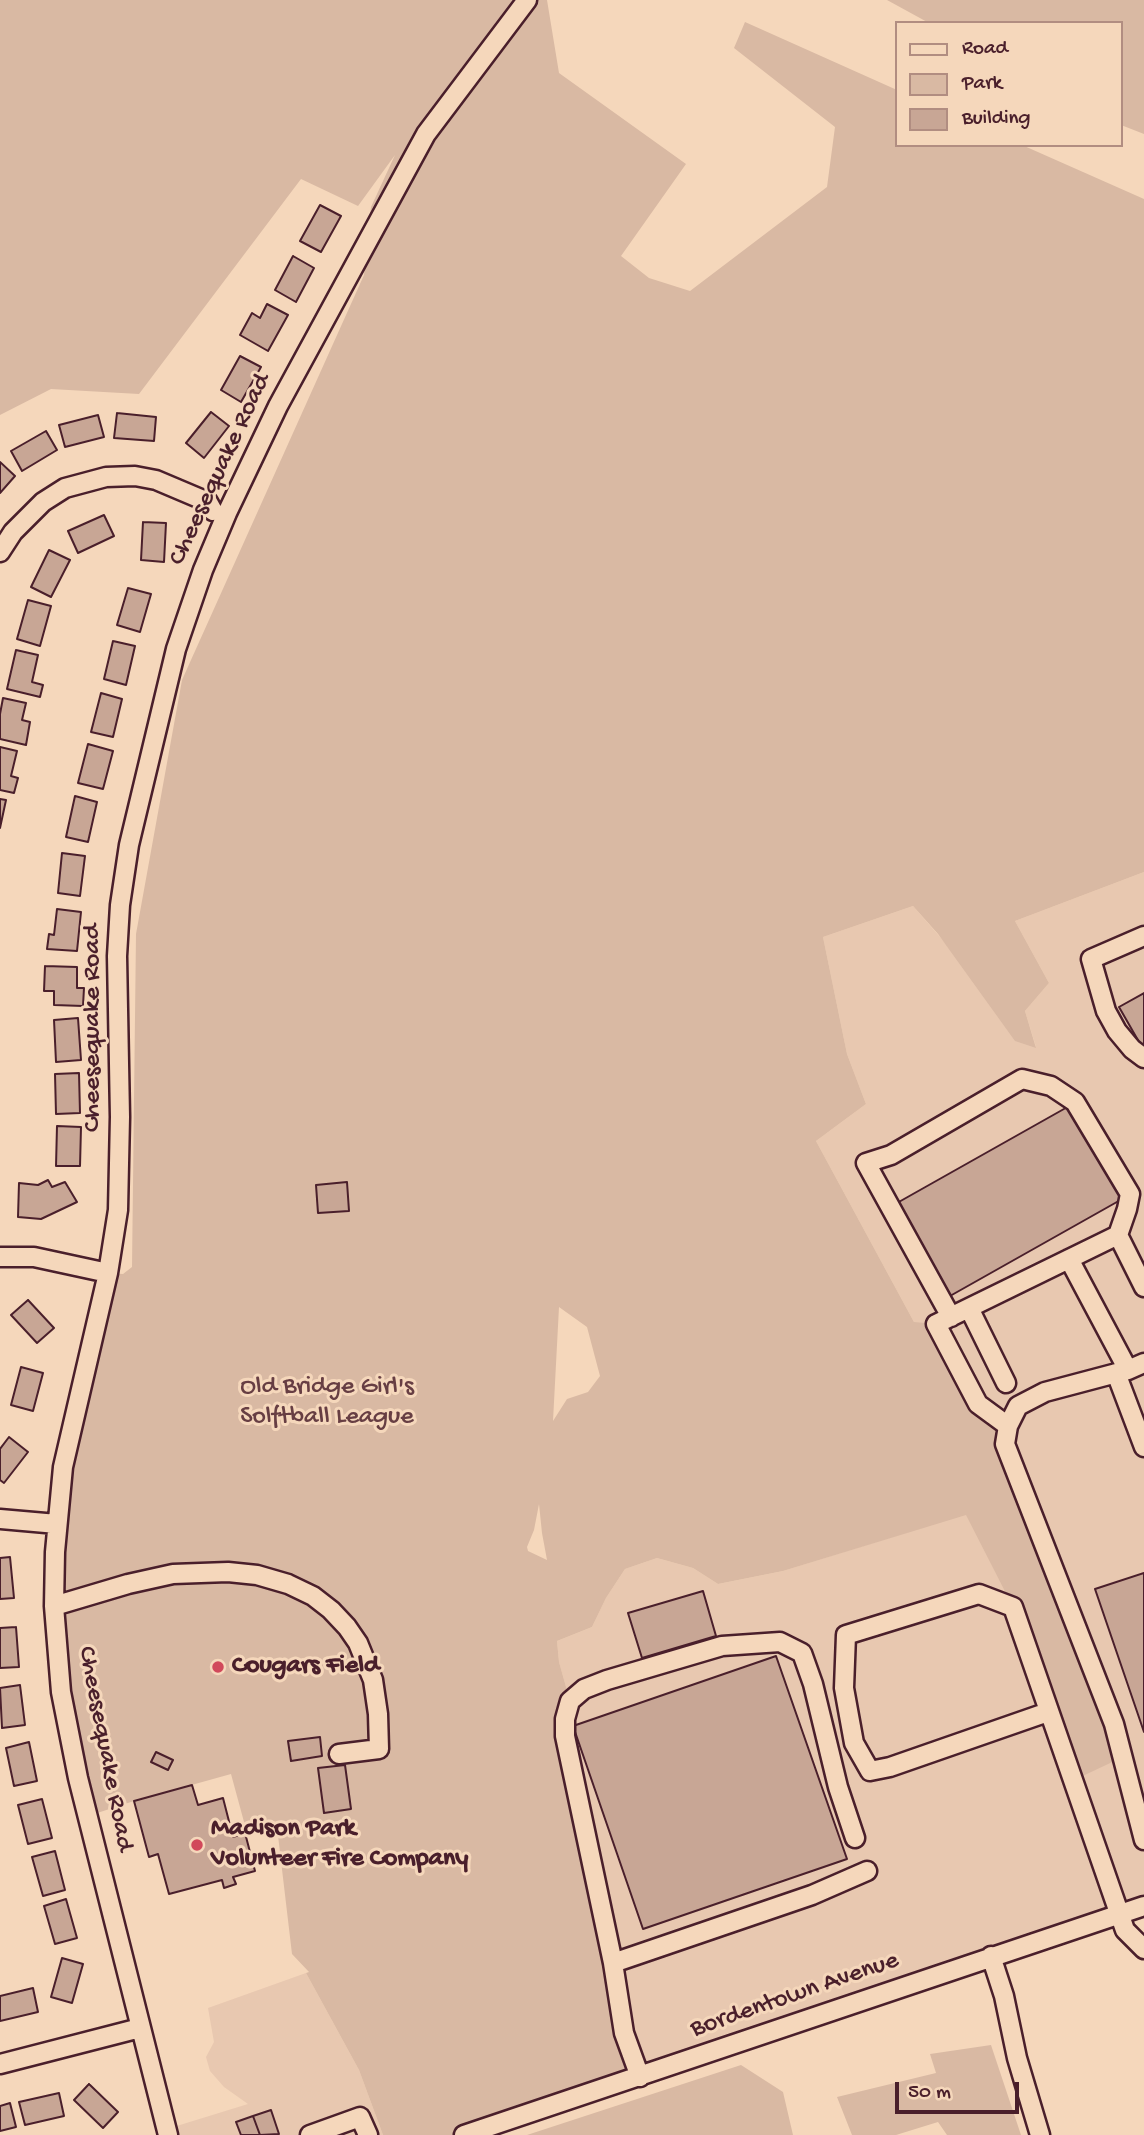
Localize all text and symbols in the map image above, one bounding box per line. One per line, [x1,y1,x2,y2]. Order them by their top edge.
legend [895,21,1123,147]
text: Road [962,37,1008,62]
text: Park [962,72,1002,97]
text: Building [962,107,1031,132]
street label: Cheesequake Road [163,369,279,571]
street label: Cheesequake Road [78,924,110,1132]
park label: Old Bridge Girl's Solftball League [240,1372,414,1434]
street label: Cheesequake Road [69,1644,139,1854]
place label: Cougars Field [232,1651,379,1683]
marker: Cougars Field [210,1659,226,1675]
place label: Madison Park Volunteer Fire Company [211,1814,468,1876]
marker: Madison Park Volunteer Fire Company [189,1837,205,1853]
street label: Bordentown Avenue [687,1946,903,2046]
scale bar [899,2068,1023,2112]
text: 50 m [908,2081,951,2106]

